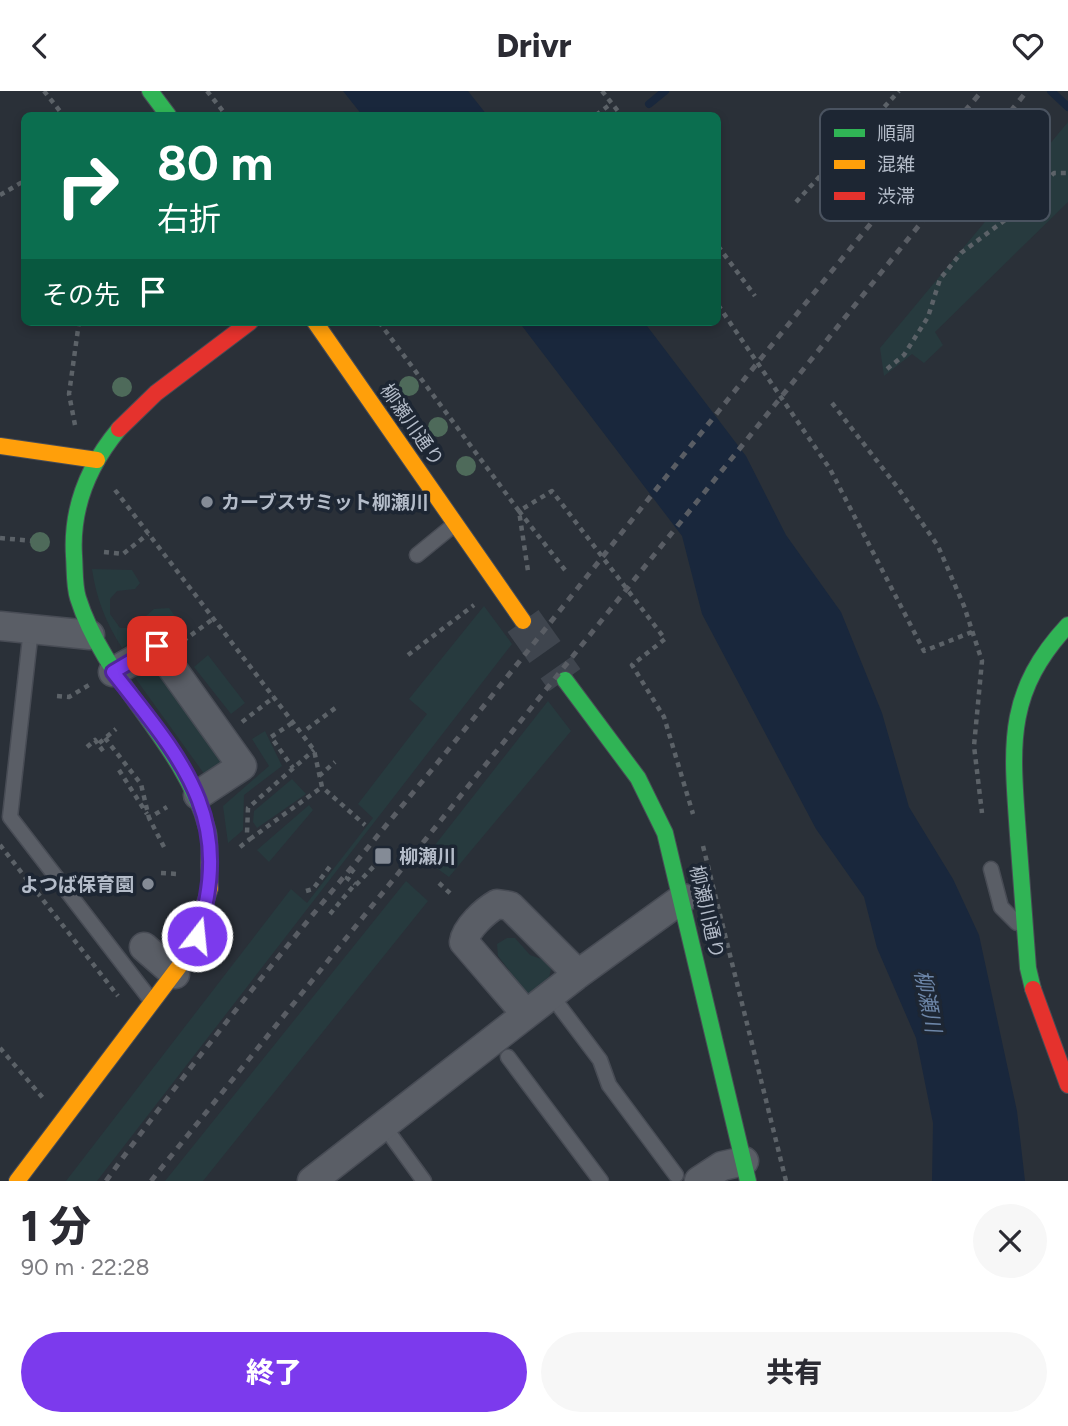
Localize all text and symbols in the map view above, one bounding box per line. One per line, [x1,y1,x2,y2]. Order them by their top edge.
icon: back [21,27,59,65]
text: Drivr [496,27,572,65]
icon: heart [1009,27,1047,65]
legend [820,109,1050,221]
text: 順調 [877,122,915,145]
text: 80 m [157,133,273,192]
icon: right [42,140,133,231]
text: 混雑 [877,153,915,176]
text: 渋滞 [877,185,915,208]
text: 右折 [157,200,221,238]
icon: arrive [134,273,172,311]
text: その先 [42,279,120,311]
street label: 柳瀬川通り [375,379,449,471]
place label: カーブスサミット柳瀬川 [221,491,429,514]
marker: カーブスサミット柳瀬川 [199,494,215,510]
pin [127,616,187,676]
icon: arrive [138,627,176,665]
place label: 柳瀬川 [399,845,456,868]
marker: 柳瀬川 [373,846,393,866]
street label: 柳瀬川通り [685,863,729,961]
place label: よつば保育園 [20,873,134,896]
marker: よつば保育園 [140,876,156,892]
position arrow [160,899,234,973]
water label: 柳瀬川 [910,968,947,1036]
text: 1 分 [21,1201,91,1252]
button: close [973,1204,1047,1278]
text: 90 m · 22:28 [21,1253,150,1281]
button: 終了 [21,1332,527,1412]
button: 共有 [541,1332,1047,1412]

